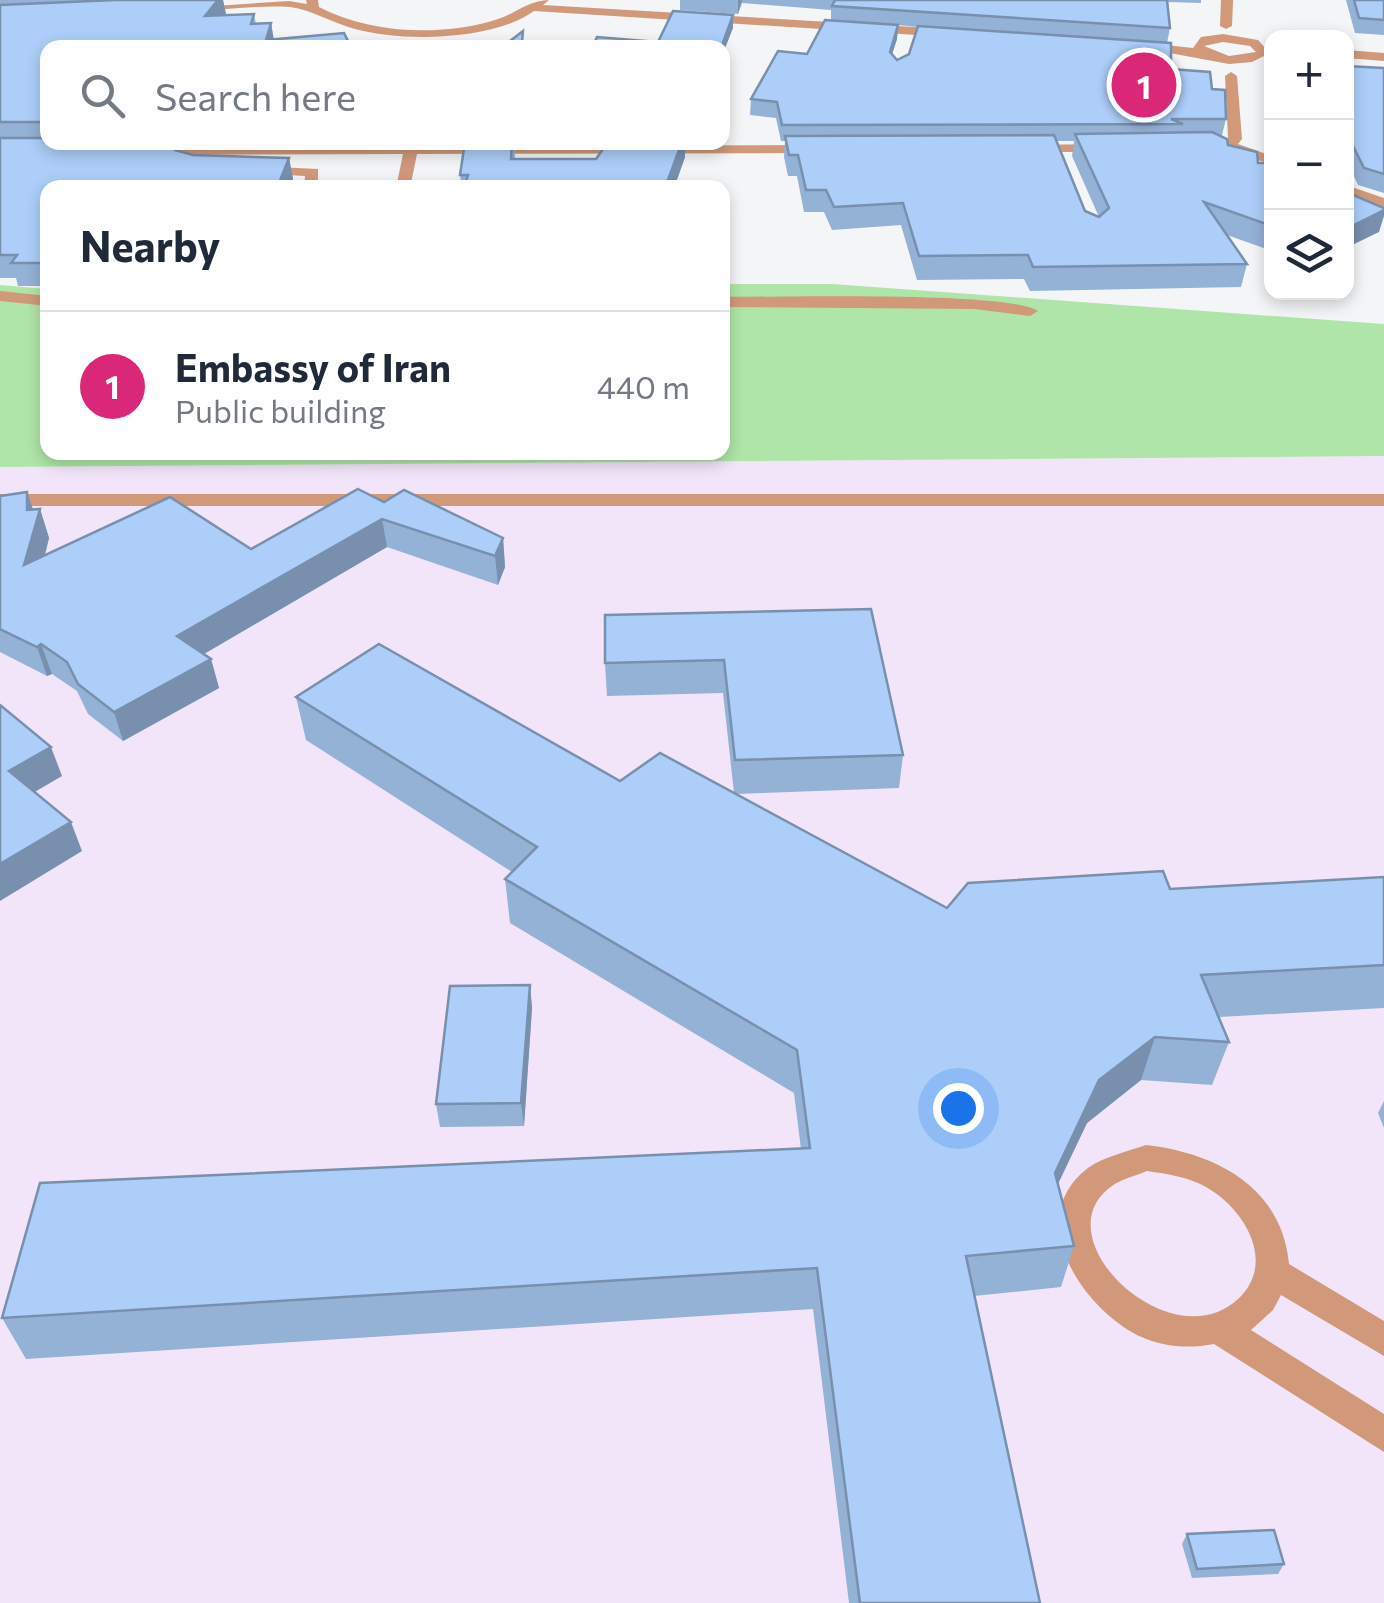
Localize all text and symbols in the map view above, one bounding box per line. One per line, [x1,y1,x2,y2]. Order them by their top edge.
map controls [1264,30,1354,300]
button: + [1264,30,1354,120]
search box [40,40,730,150]
pin: 1 [1112,48,1176,122]
icon: search [75,68,130,123]
text: Search here [155,72,356,119]
button: − [1264,120,1354,210]
button: layers [1264,210,1354,300]
text: Nearby [80,219,220,271]
text: Embassy of Iran [175,343,451,390]
text: 1 [105,366,120,406]
text: 440 m [597,366,690,406]
text: Public building [175,390,386,430]
your location [933,1083,984,1134]

